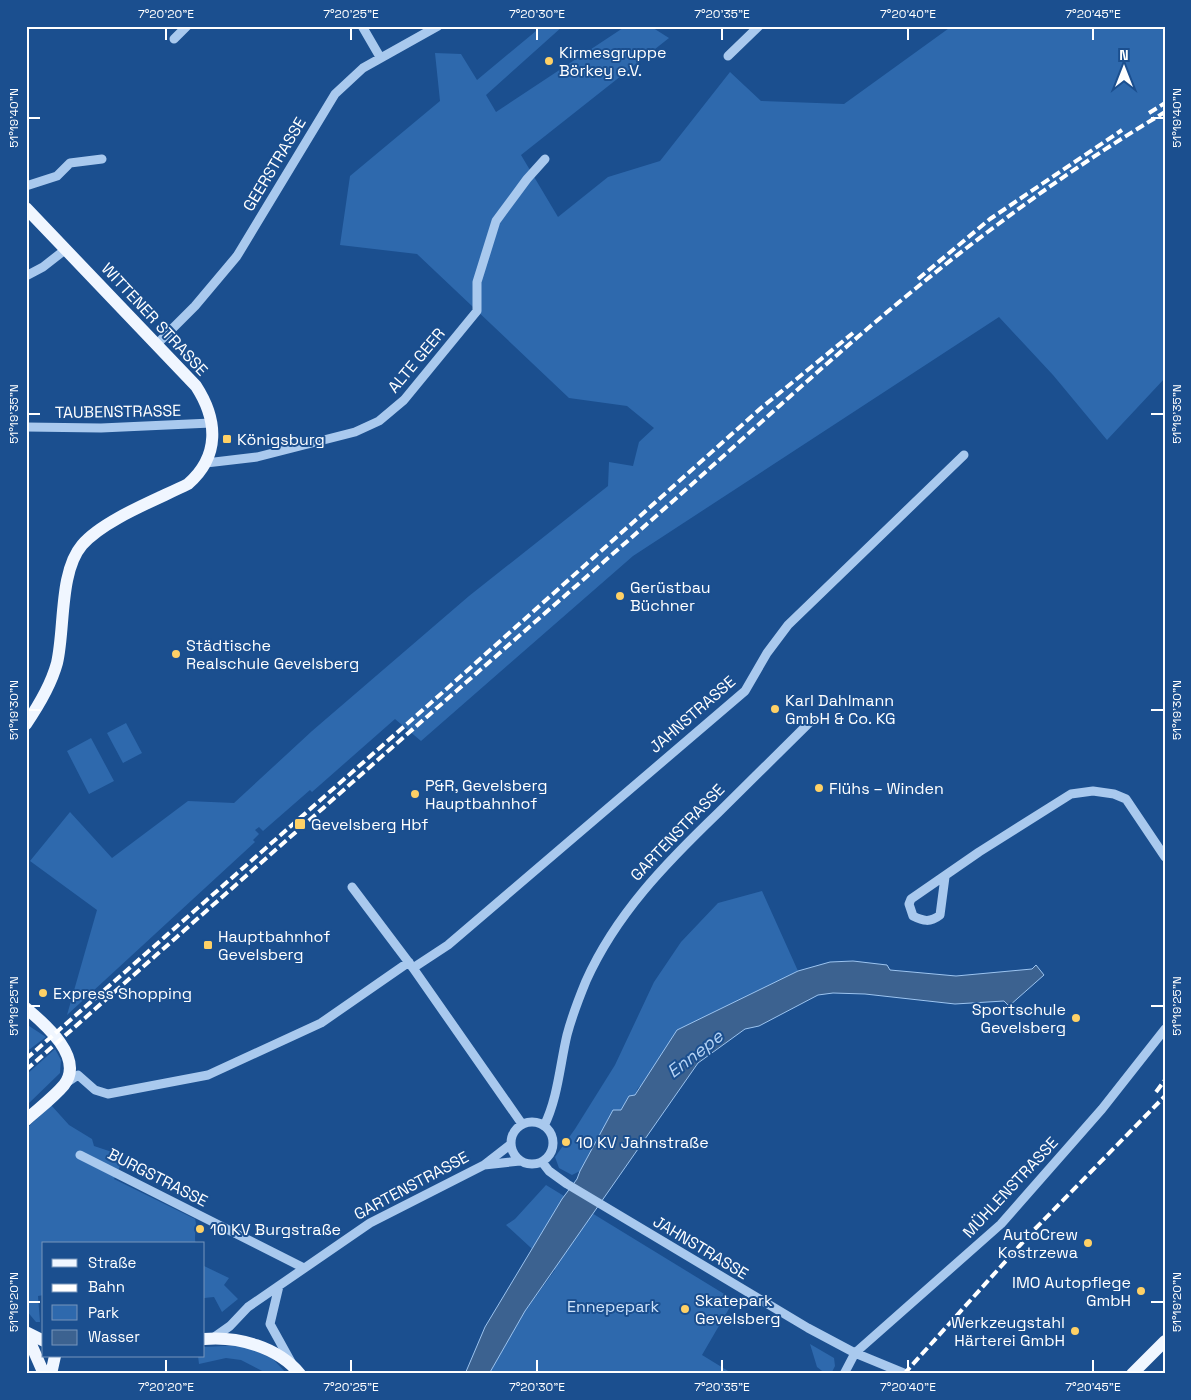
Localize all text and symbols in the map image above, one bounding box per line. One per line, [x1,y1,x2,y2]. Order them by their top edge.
text: 7°20'20"E [138,6,194,22]
text: 7°20'25"E [323,6,379,22]
text: 7°20'30"E [509,6,565,22]
text: 7°20'35"E [694,6,750,22]
text: 7°20'40"E [880,6,936,22]
text: 7°20'45"E [1065,6,1121,22]
place label: Kirmesgruppe Börkey e.V. [559,42,667,81]
north arrow [1098,42,1148,92]
text: N [1119,46,1129,64]
marker: Kirmesgruppe Börkey e.V. [543,55,555,67]
text: 51°19'40"N [6,88,22,148]
text: 51°19'40"N [1169,88,1185,148]
street label: GEERSTRASSE [238,113,311,215]
street label: WITTENER STRASSE [97,258,212,380]
street label: ALTE GEER [383,323,450,397]
text: 51°19'35"N [6,384,22,444]
text: 51°19'35"N [1169,384,1185,444]
street label: TAUBENSTRASSE [55,400,181,423]
place label: Königsburg [237,429,325,450]
marker: Königsburg [221,433,233,445]
place label: Gerüstbau Büchner [630,577,711,616]
marker: Gerüstbau Büchner [614,590,626,602]
place label: Städtische Realschule Gevelsberg [186,635,359,674]
marker: Städtische Realschule Gevelsberg [170,648,182,660]
street label: JAHNSTRASSE [645,671,740,758]
text: 51°19'30"N [6,680,22,740]
text: 51°19'30"N [1169,680,1185,740]
place label: Karl Dahlmann GmbH & Co. KG [785,690,896,729]
marker: Karl Dahlmann GmbH & Co. KG [769,703,781,715]
place label: P&R, Gevelsberg Hauptbahnhof [425,775,548,814]
place label: Flühs – Winden [829,778,944,799]
street label: GARTENSTRASSE [626,779,729,885]
marker: Flühs – Winden [813,782,825,794]
marker: P&R, Gevelsberg Hauptbahnhof [409,788,421,800]
place label: Gevelsberg Hbf [311,814,428,835]
marker: Gevelsberg Hbf [293,817,307,831]
place label: Hauptbahnhof Gevelsberg [218,926,330,965]
marker: Hauptbahnhof Gevelsberg [202,939,214,951]
text: 51°19'25"N [6,976,22,1036]
text: 51°19'25"N [1169,976,1185,1036]
place label: Express Shopping [53,983,192,1004]
marker: Express Shopping [37,987,49,999]
place label: Sportschule Gevelsberg [972,999,1066,1038]
marker: Sportschule Gevelsberg [1070,1012,1082,1024]
water label: Ennepe [662,1024,728,1083]
place label: 10 KV Jahnstraße [576,1132,709,1153]
street label: MÜHLENSTRASSE [958,1132,1063,1242]
marker: 10 KV Jahnstraße [560,1136,572,1148]
street label: BURGSTRASSE [104,1143,211,1212]
street label: GARTENSTRASSE [350,1146,472,1225]
street label: JAHNSTRASSE [649,1211,752,1284]
place label: 10 KV Burgstraße [210,1219,341,1240]
marker: 10 KV Burgstraße [194,1223,206,1235]
place label: AutoCrew Kostrzewa [998,1224,1078,1263]
marker: AutoCrew Kostrzewa [1082,1237,1094,1249]
legend [42,1242,205,1358]
text: Straße [88,1253,137,1272]
text: 51°19'20"N [6,1272,22,1332]
place label: IMO Autopflege GmbH [1012,1272,1131,1311]
text: 51°19'20"N [1169,1272,1185,1332]
text: Bahn [88,1277,125,1296]
marker: IMO Autopflege GmbH [1135,1285,1147,1297]
place label: Skatepark Gevelsberg [695,1290,781,1329]
park label: Ennepepark [567,1296,659,1317]
text: Park [88,1303,119,1322]
marker: Skatepark Gevelsberg [679,1303,691,1315]
place label: Werkzeugstahl Härterei GmbH [951,1312,1065,1351]
marker: Werkzeugstahl Härterei GmbH [1069,1325,1081,1337]
text: Wasser [88,1327,140,1346]
text: 7°20'20"E [138,1379,194,1395]
text: 7°20'25"E [323,1379,379,1395]
text: 7°20'30"E [509,1379,565,1395]
text: 7°20'35"E [694,1379,750,1395]
text: 7°20'40"E [880,1379,936,1395]
text: 7°20'45"E [1065,1379,1121,1395]

